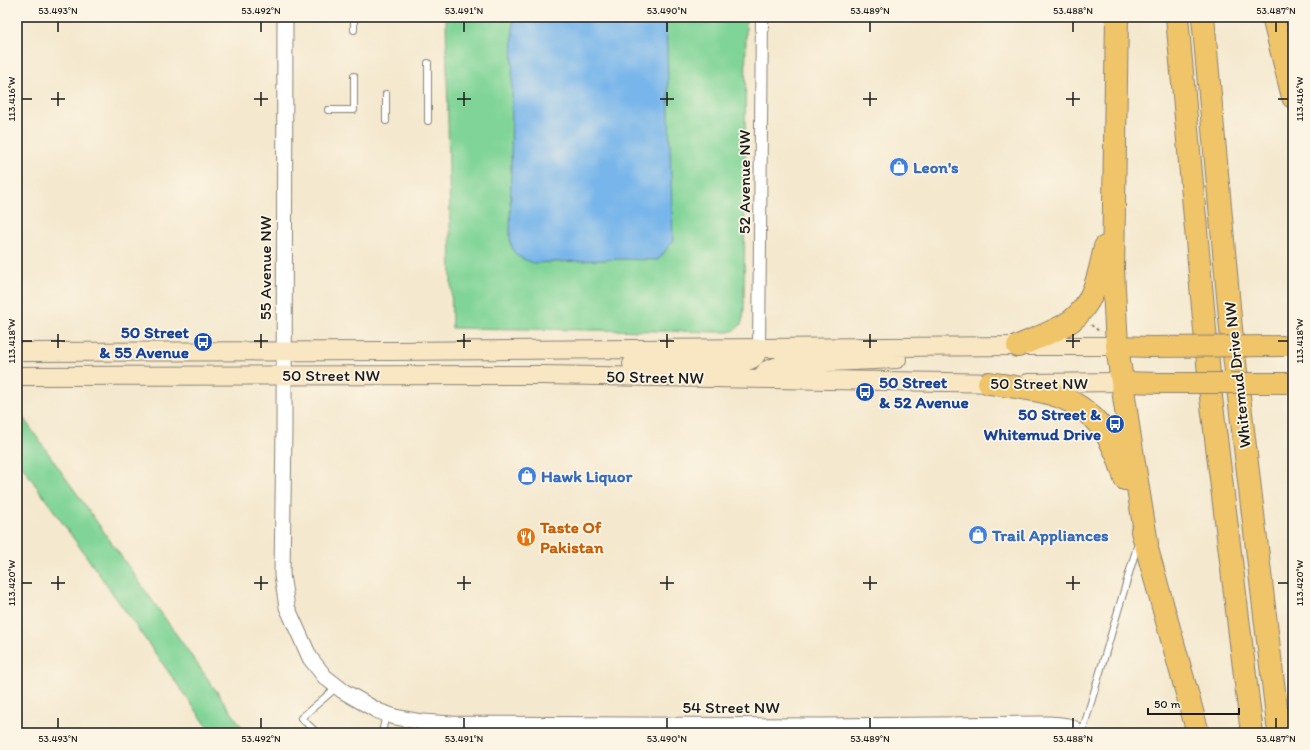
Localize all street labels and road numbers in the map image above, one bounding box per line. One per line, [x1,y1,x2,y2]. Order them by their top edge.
street label: 52 Avenue NW [734,129,754,234]
street label: 55 Avenue NW [255,215,275,320]
street label: Whitemud Drive NW [1219,300,1255,449]
street label: 50 Street NW [282,365,380,385]
street label: 50 Street NW [606,366,705,388]
street label: 50 Street NW [990,373,1088,393]
street label: 54 Street NW [682,697,780,717]

